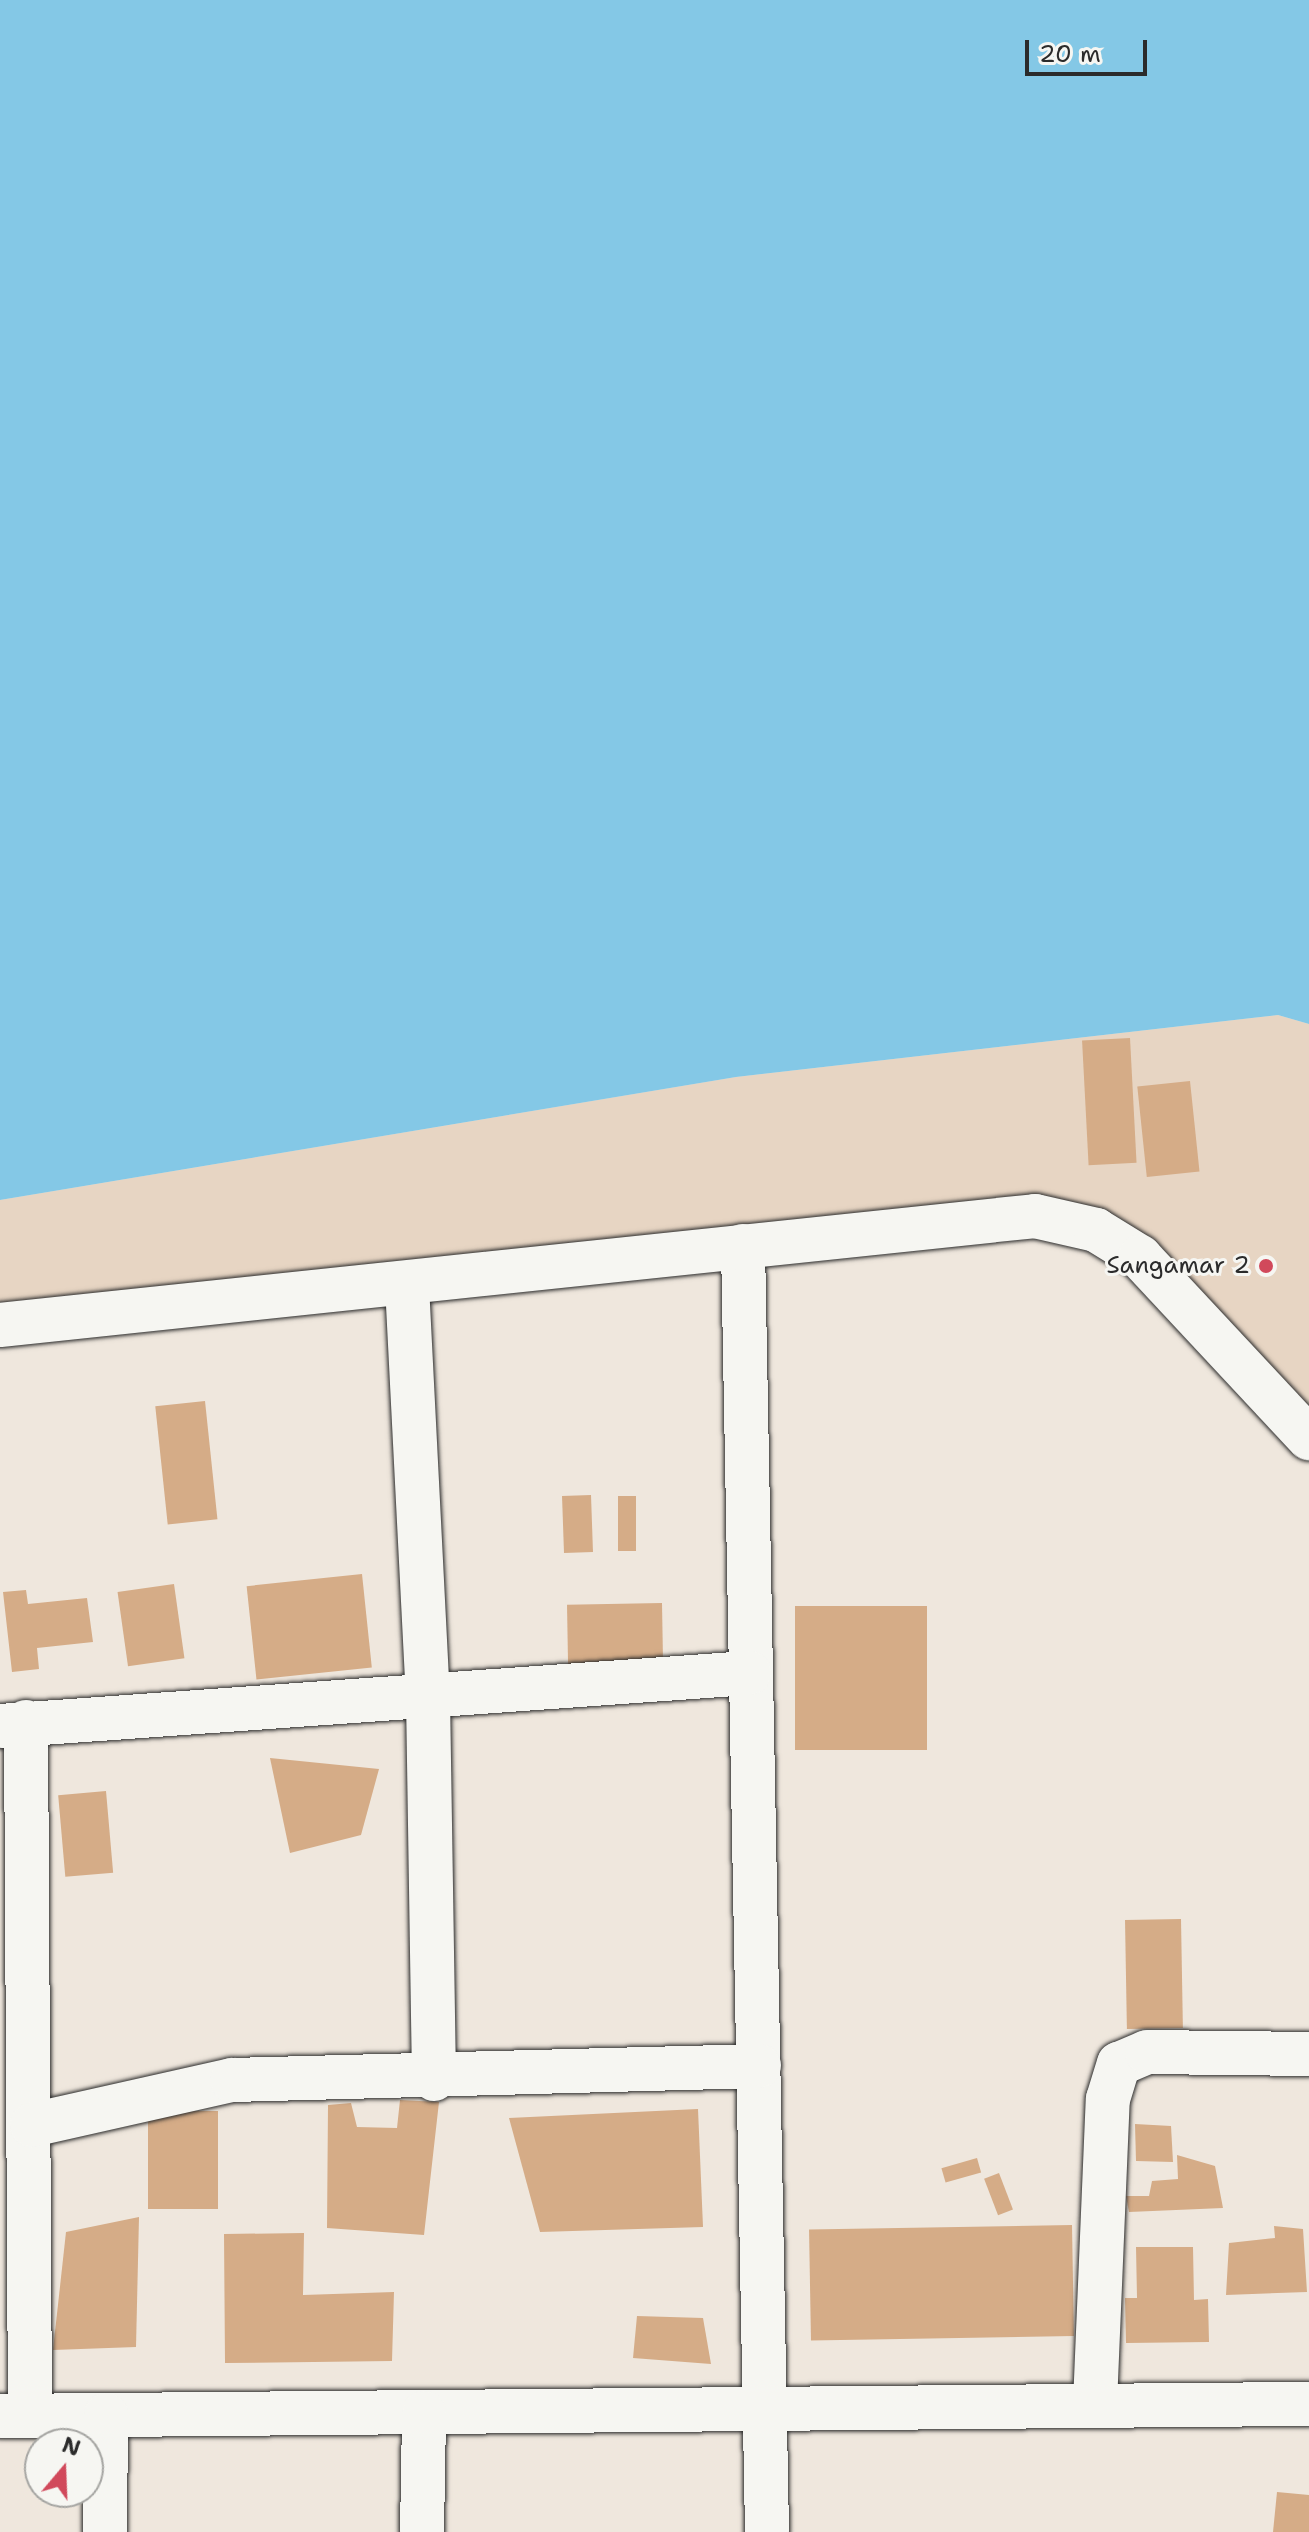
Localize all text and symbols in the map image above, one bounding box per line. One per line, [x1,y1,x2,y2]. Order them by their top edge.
scale bar [1029,24,1151,74]
text: 20 m [1039,38,1101,70]
place label: Sangamar 2 [1106,1252,1250,1280]
marker: Sangamar 2 [1257,1257,1275,1275]
north arrow [24,2428,104,2508]
text: N [58,2430,84,2463]

